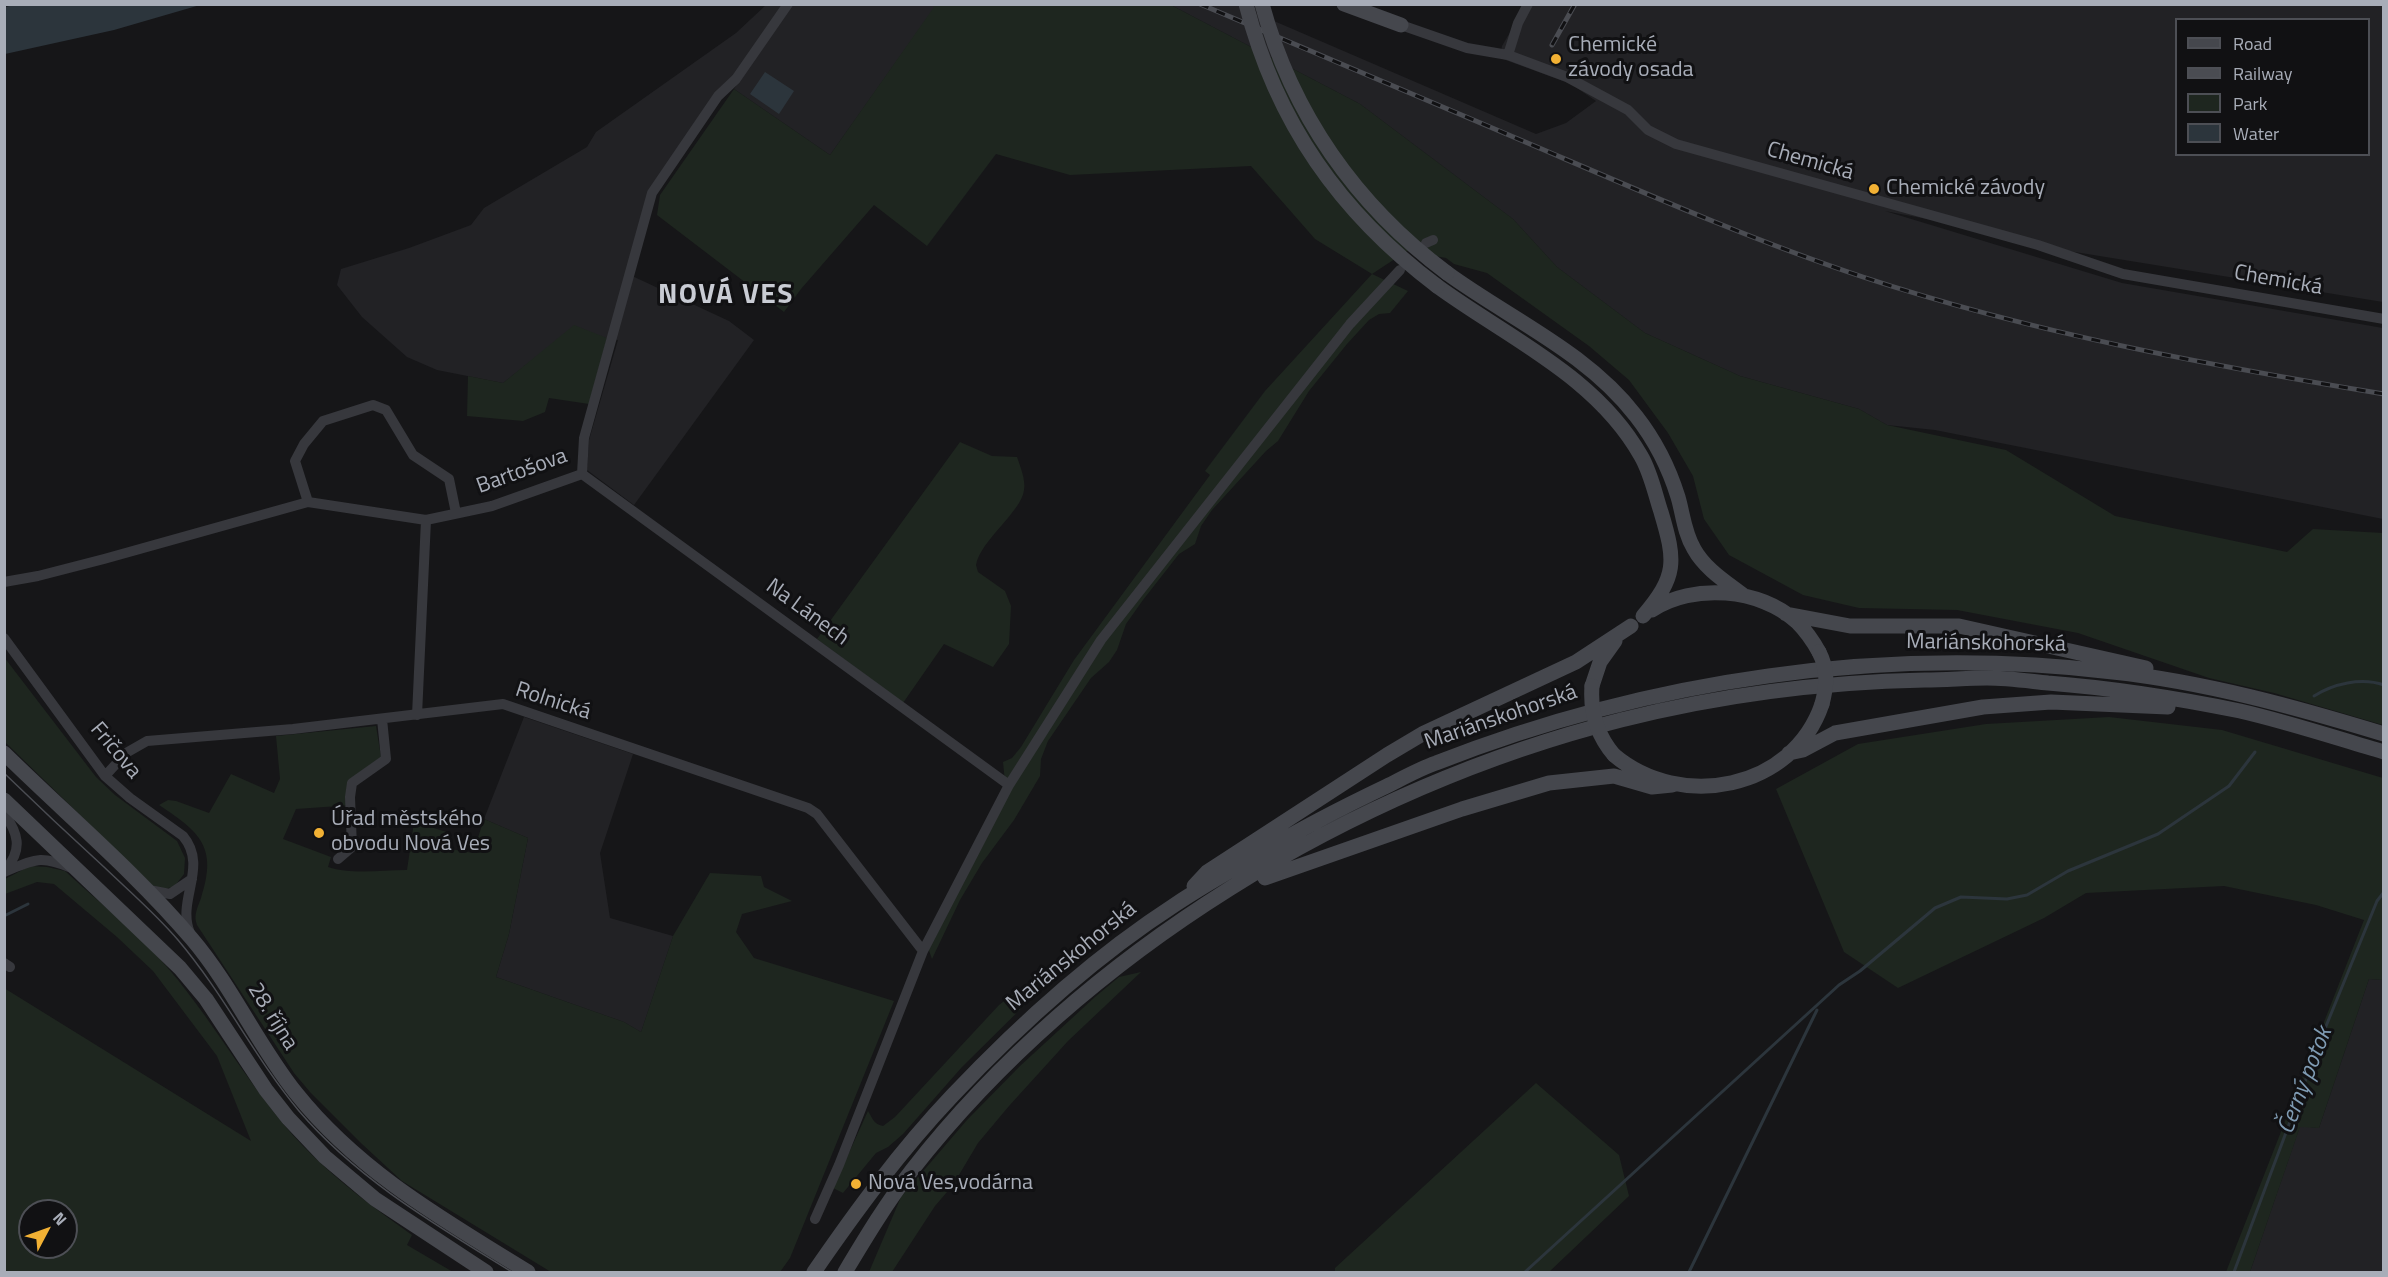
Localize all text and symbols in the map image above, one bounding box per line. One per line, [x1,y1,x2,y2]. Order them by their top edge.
legend [2175,18,2370,156]
text: Road [2233,30,2272,57]
place label: Chemické závody osada [1568,33,1694,84]
marker: Chemické závody osada [1549,52,1563,66]
text: Railway [2233,60,2292,87]
text: Park [2233,90,2267,117]
text: Water [2233,120,2279,147]
street label: Chemická [1763,137,1857,187]
place label: Chemické závody [1886,176,2045,202]
marker: Chemické závody [1867,182,1881,196]
street label: Chemická [2232,260,2324,302]
district label: NOVÁ VES [658,279,794,313]
street label: Bartošova [473,443,571,501]
street label: Na Lánech [760,574,854,652]
street label: Mariánskohorská [1906,629,2066,659]
street label: Rolnická [512,677,594,727]
street label: Mariánskohorská [1421,680,1581,756]
street label: Fričova [84,717,146,785]
place label: Úřad městského obvodu Nová Ves [331,807,490,858]
marker: Úřad městského obvodu Nová Ves [312,826,326,840]
street label: Mariánskohorská [1002,897,1142,1017]
street label: 28. října [241,978,303,1056]
water label: Černý potok [2272,1023,2340,1139]
place label: Nová Ves,vodárna [868,1171,1033,1197]
marker: Nová Ves,vodárna [849,1177,863,1191]
north arrow [18,1199,78,1259]
text: N [47,1206,73,1231]

